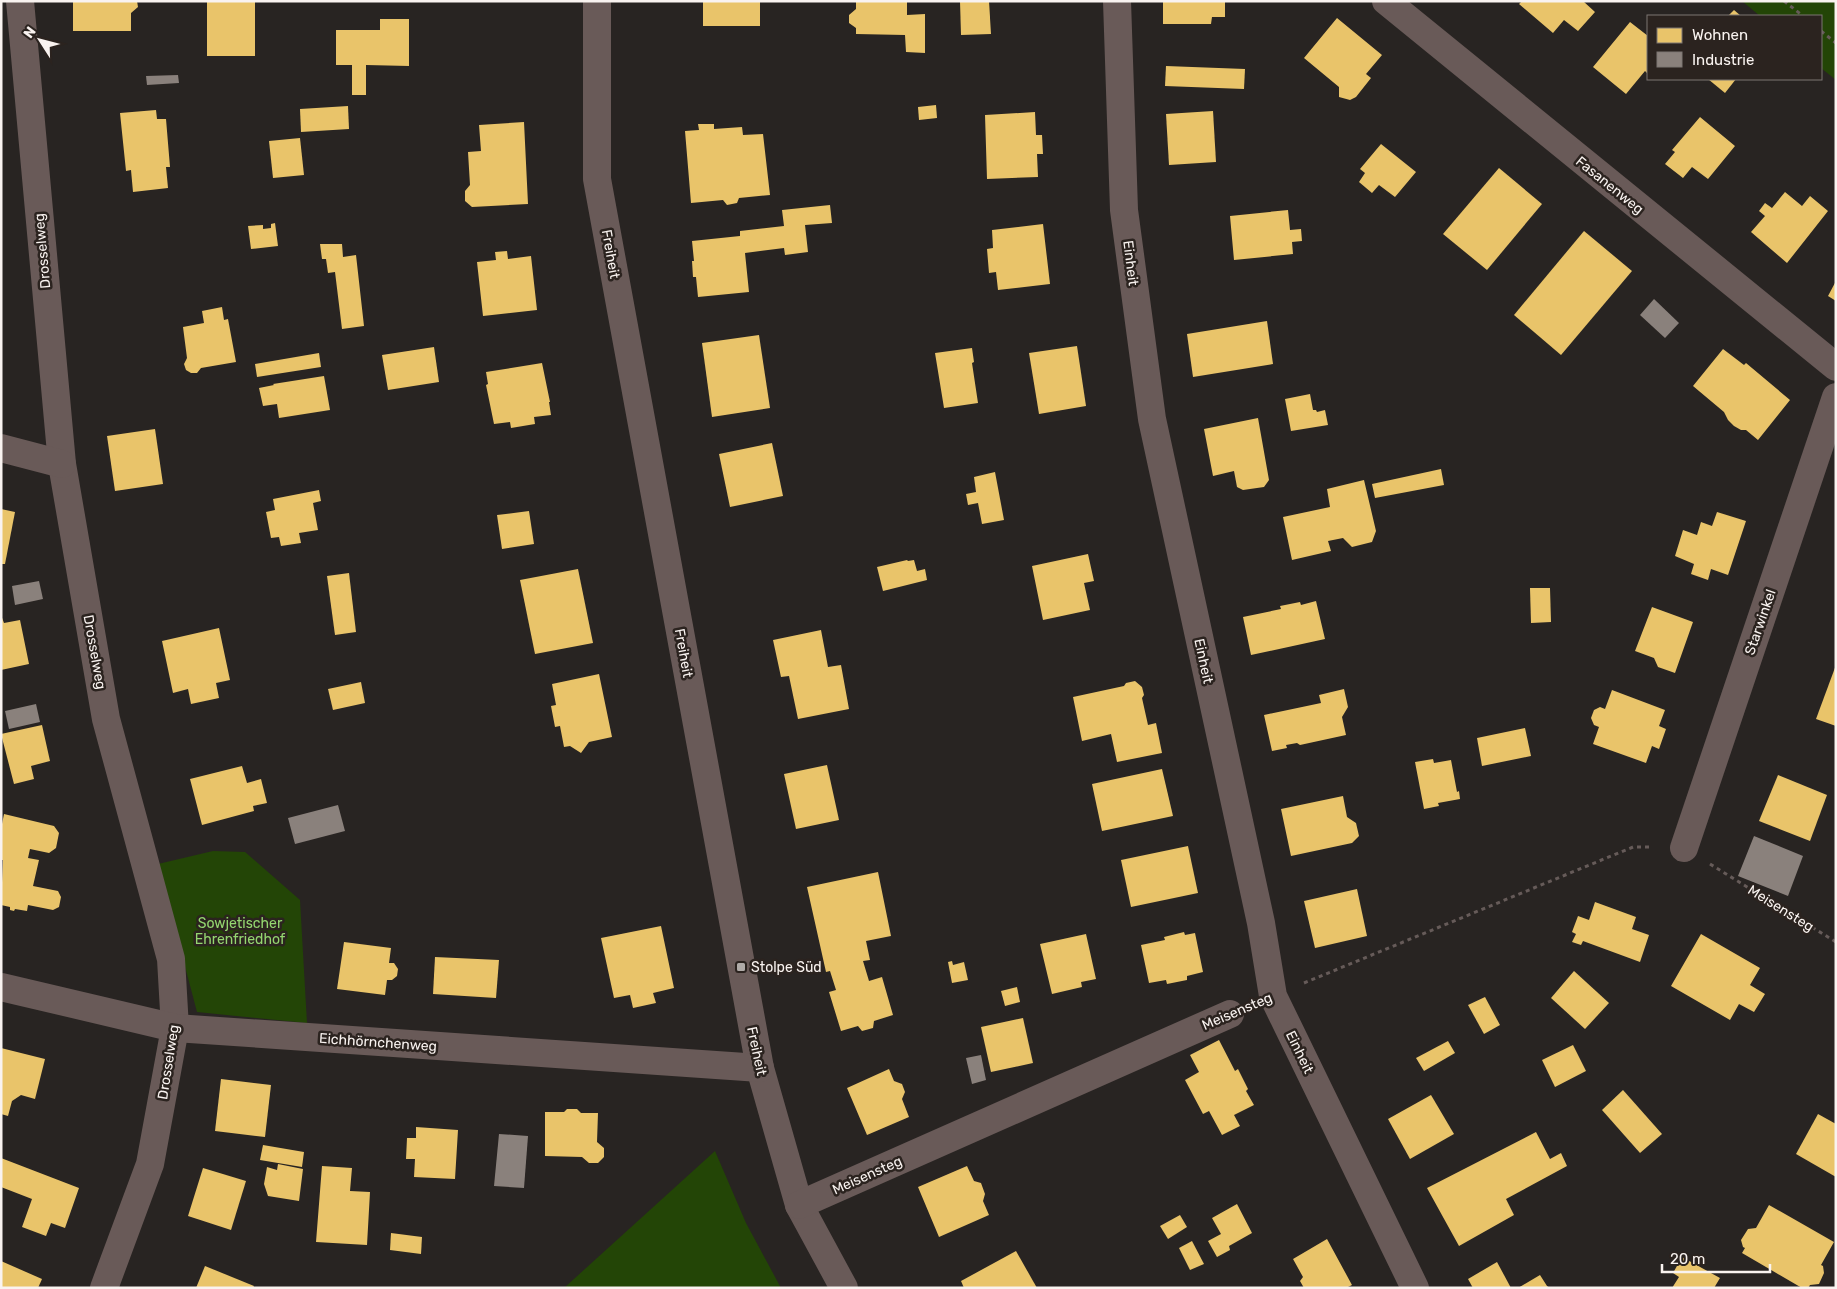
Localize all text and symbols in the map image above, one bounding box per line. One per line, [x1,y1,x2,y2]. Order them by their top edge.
north arrow [15,15,65,65]
legend [1647,15,1822,80]
text: N [20,24,40,42]
text: Wohnen [1692,26,1748,44]
text: Industrie [1692,51,1754,69]
street label: Fasanenweg [1572,153,1647,218]
street label: Drosselweg [31,213,54,289]
street label: Freiheit [598,228,623,281]
street label: Einheit [1119,239,1142,287]
street label: Starwinkel [1741,587,1780,657]
street label: Drosselweg [80,613,109,691]
street label: Freiheit [671,627,696,680]
street label: Einheit [1190,637,1217,686]
street label: Meisensteg [1745,881,1817,935]
park label: Sowjetischer Ehrenfriedhof [195,915,286,948]
place label: Stolpe Süd [751,959,822,976]
marker: Stolpe Süd [735,961,747,973]
street label: Meisensteg [1200,989,1275,1034]
street label: Drosselweg [154,1023,183,1101]
street label: Freiheit [743,1025,770,1078]
street label: Einheit [1282,1028,1317,1077]
street label: Eichhörnchenweg [318,1030,438,1055]
street label: Meisensteg [830,1153,905,1198]
scale bar [1662,1242,1770,1274]
text: 20 m [1670,1250,1705,1268]

